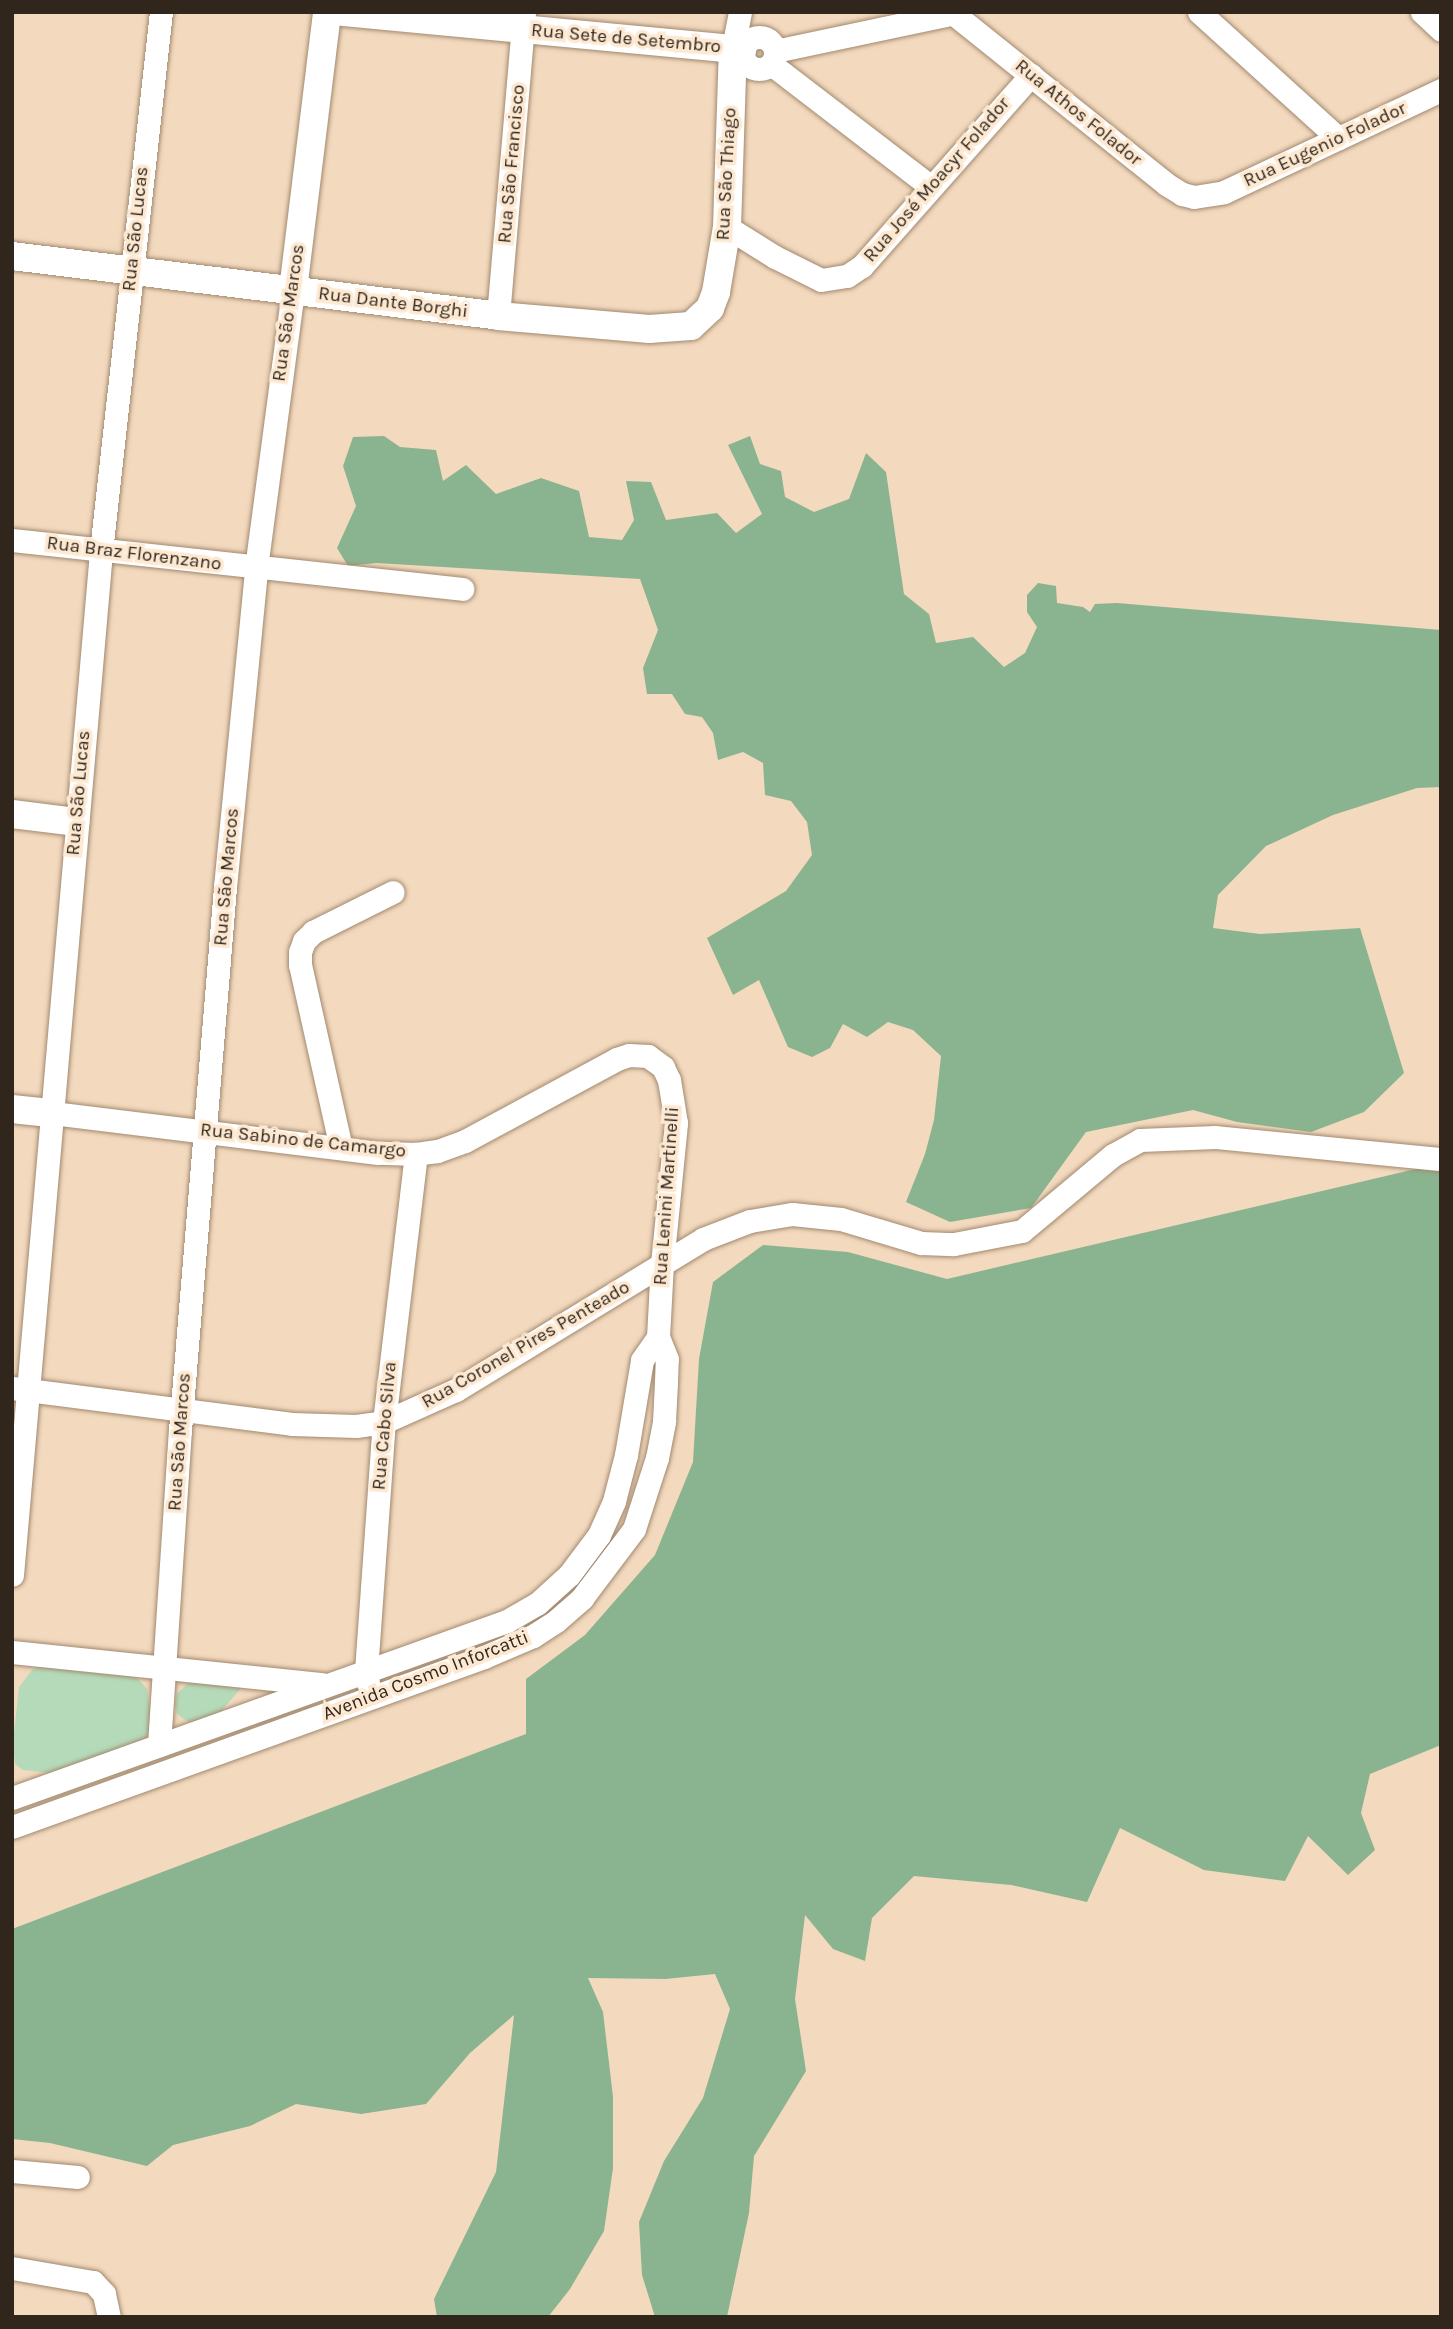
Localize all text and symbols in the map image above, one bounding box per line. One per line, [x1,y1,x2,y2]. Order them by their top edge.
street label: Rua Sete de Setembro [530,19,722,59]
street label: Rua Athos Folador [1010,55,1146,171]
street label: Rua São Francisco [494,84,530,244]
street label: Rua José Moacyr Folador [859,93,1015,267]
street label: Rua Eugenio Folador [1240,97,1410,193]
street label: Rua São Thiago [712,107,742,241]
street label: Rua São Lucas [118,165,154,293]
street label: Rua São Marcos [268,243,310,383]
street label: Rua Dante Borghi [317,283,469,323]
street label: Rua Braz Florenzano [45,532,223,576]
street label: Rua São Lucas [62,729,96,857]
street label: Rua São Marcos [210,807,244,947]
street label: Rua Lenini Martinelli [649,1106,685,1286]
street label: Rua Sabino de Camargo [199,1119,407,1163]
street label: Rua Coronel Pires Penteado [418,1276,634,1414]
street label: Rua Cabo Silva [368,1361,402,1491]
street label: Rua São Marcos [164,1372,196,1512]
street label: Avenida Cosmo Inforcatti [320,1626,532,1726]

